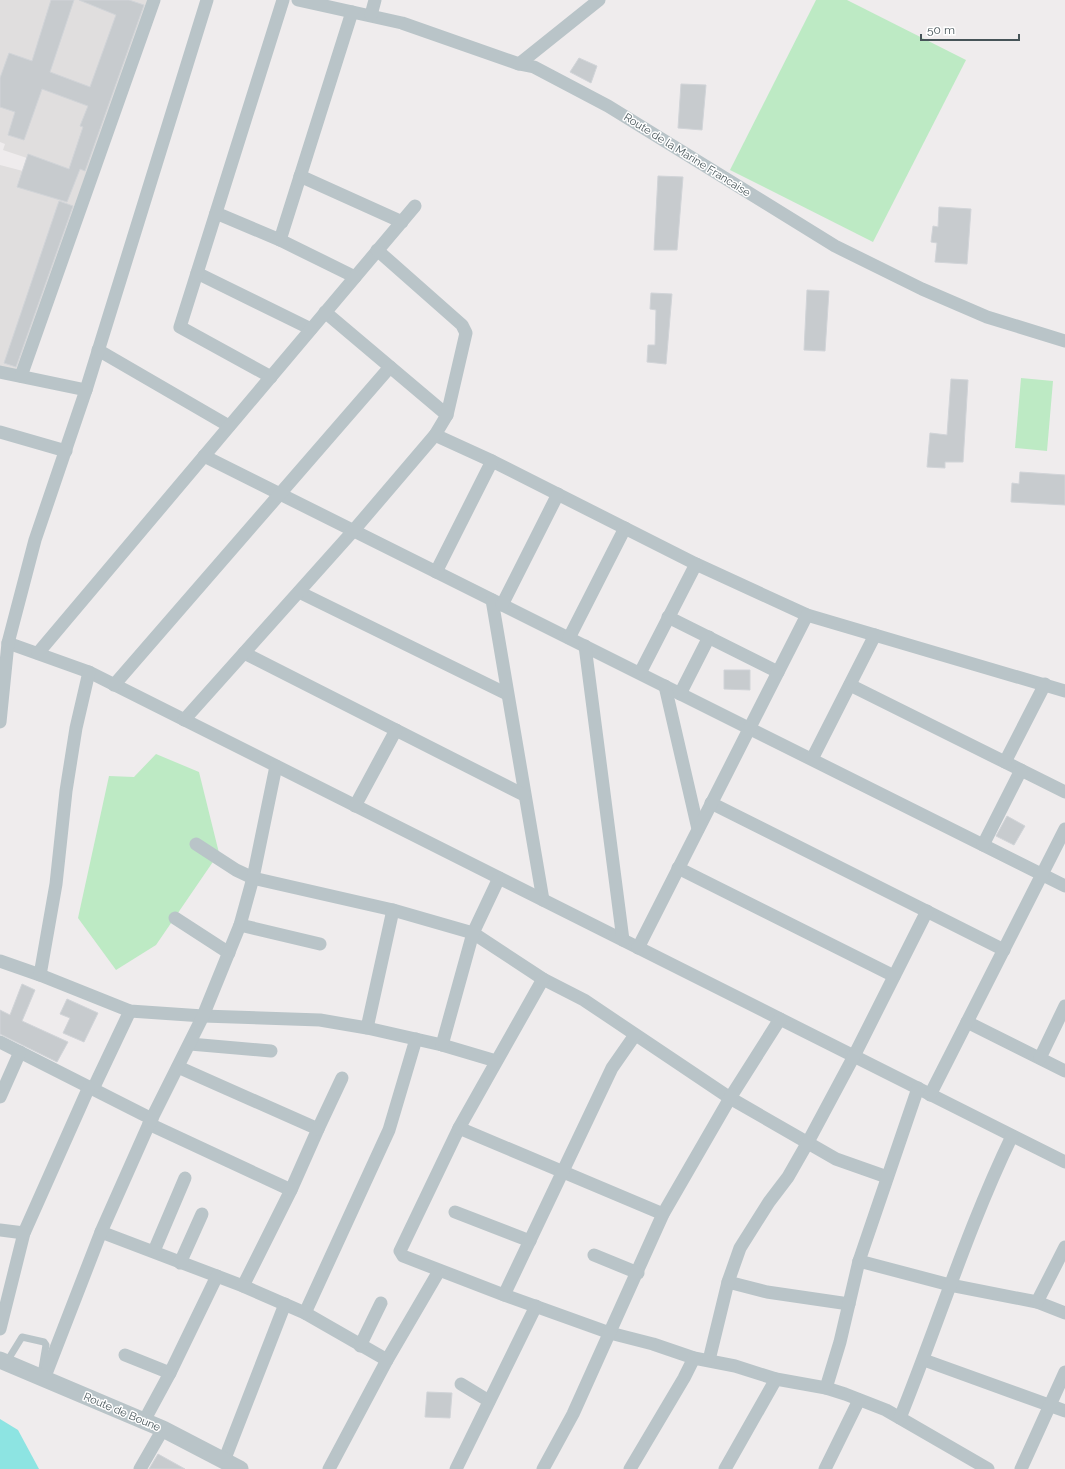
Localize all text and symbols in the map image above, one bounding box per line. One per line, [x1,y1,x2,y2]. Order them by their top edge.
scale bar [921,16,1019,42]
text: 50 m [927,23,955,37]
street label: Route de la Marine Francaise [621,111,753,200]
street label: Route de Boune [82,1390,163,1434]

